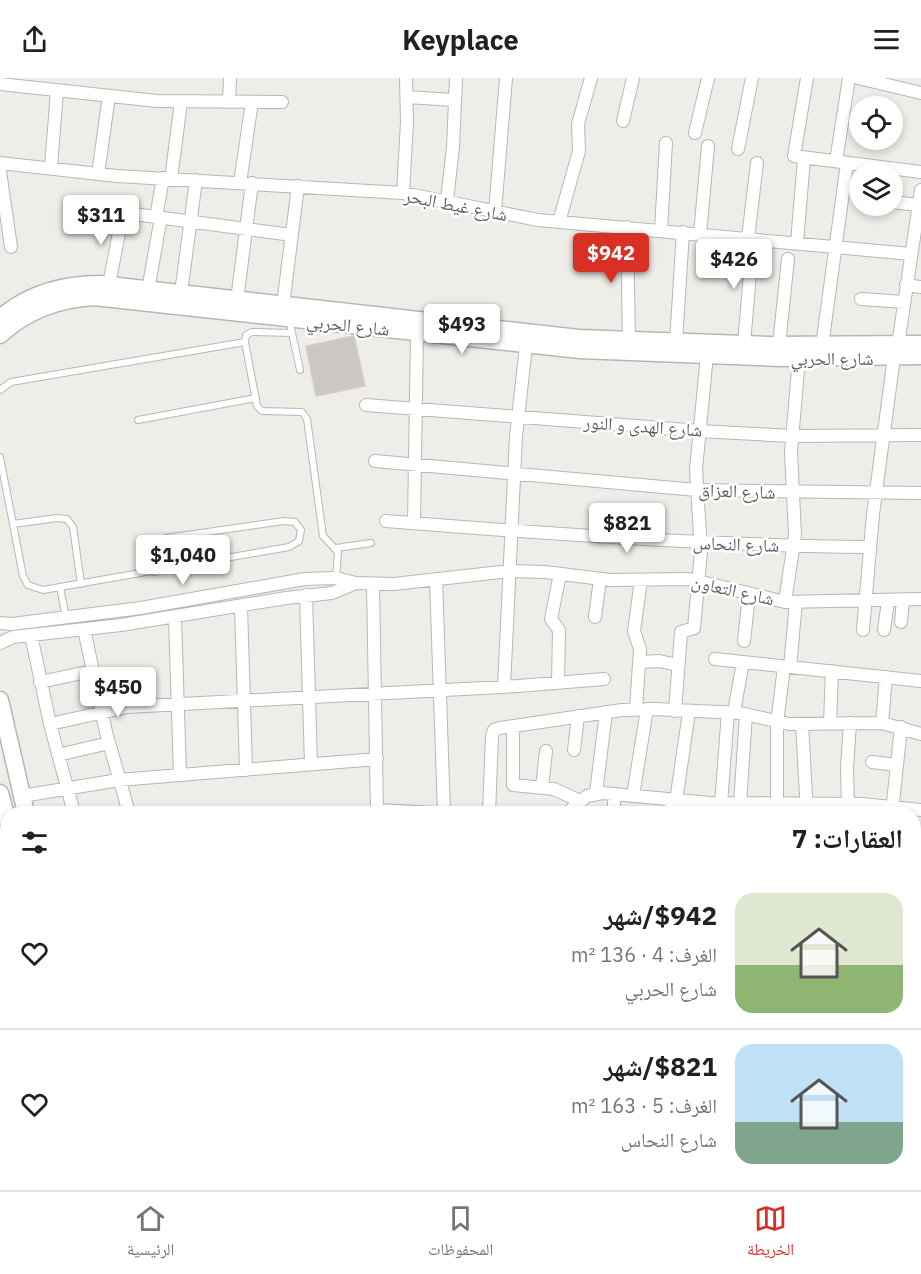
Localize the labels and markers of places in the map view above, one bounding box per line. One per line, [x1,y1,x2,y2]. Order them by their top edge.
pin: $311 [65,195,137,246]
pin: $942 [575,233,647,284]
pin: $426 [698,239,770,290]
pin: $493 [426,304,498,355]
pin: $821 [591,503,663,554]
pin: $1,040 [134,535,232,586]
pin: $450 [82,667,154,718]

